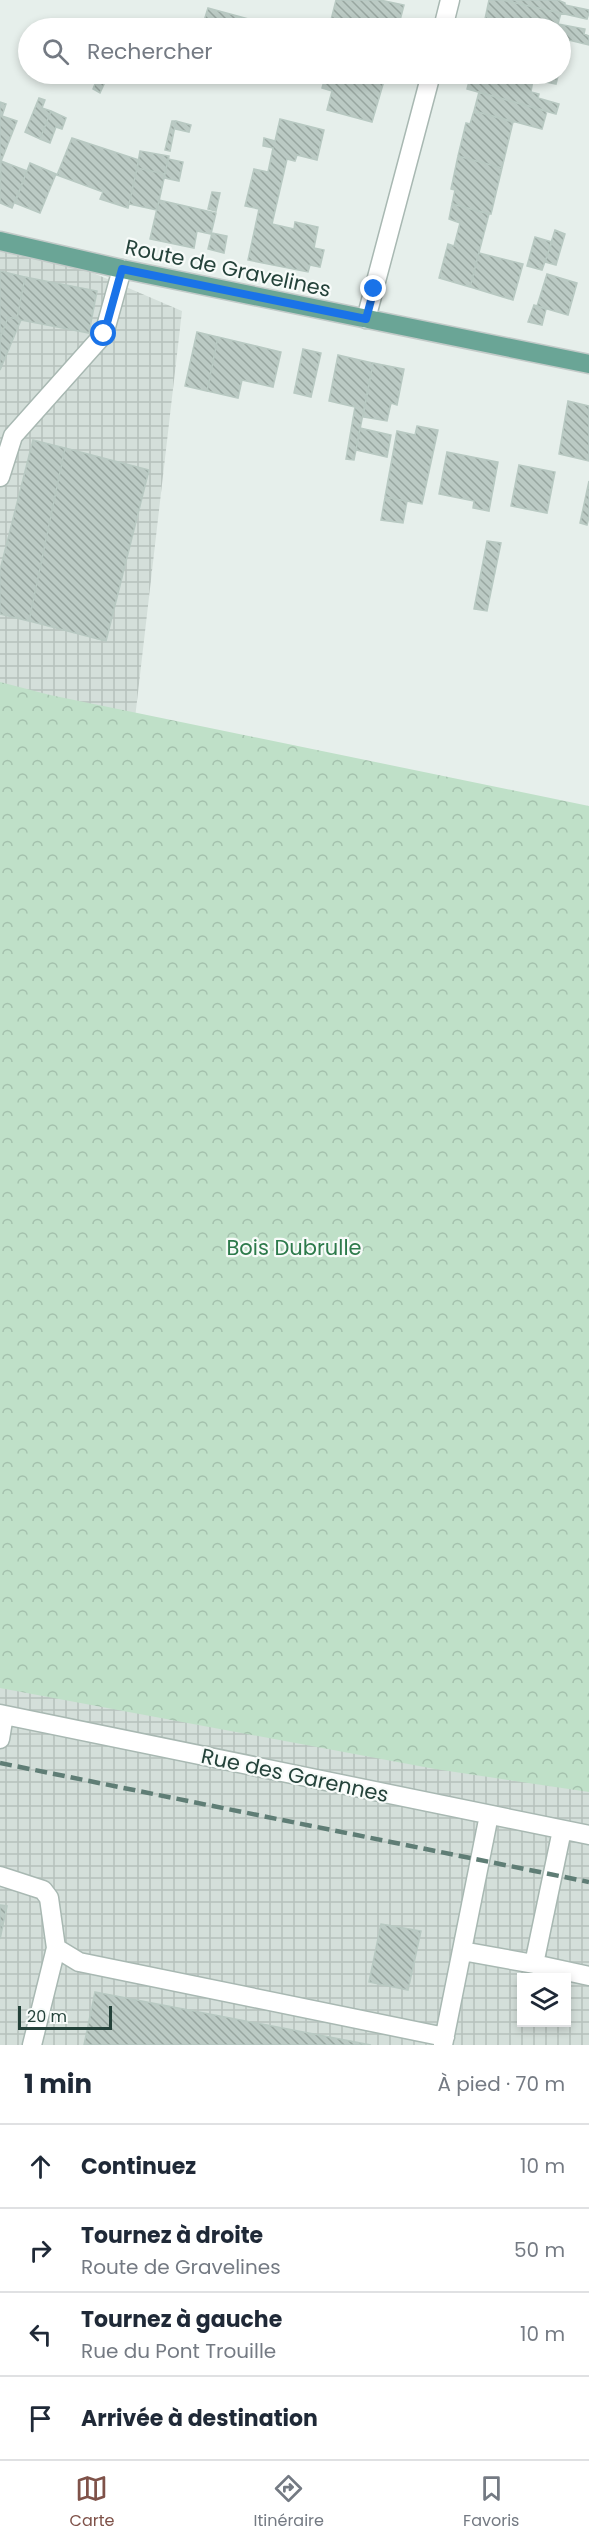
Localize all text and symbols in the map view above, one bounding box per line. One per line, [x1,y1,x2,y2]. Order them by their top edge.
search box [18,18,571,84]
icon: search [39,35,72,68]
text: Rechercher [87,36,213,67]
street label: Route de Gravelines [122,232,334,304]
route end [360,275,386,301]
route start [90,320,116,346]
park label: Bois Dubrulle [226,1233,362,1262]
street label: Rue des Garennes [199,1741,391,1809]
map controls [517,1973,571,2027]
button: layers [517,1973,571,2027]
scale bar [18,2003,112,2030]
text: 20 m [27,2005,67,2028]
text: 1 min [24,2066,92,2102]
text: À pied · 70 m [437,2070,565,2098]
icon: ahead [24,2150,57,2183]
text: Continuez [81,2151,196,2182]
text: 10 m [520,2152,565,2180]
text: Tournez à droite [81,2220,263,2251]
icon: right [24,2234,57,2267]
text: 50 m [514,2236,565,2264]
text: Route de Gravelines [81,2253,281,2281]
text: Tournez à gauche [81,2304,282,2335]
icon: left [24,2318,57,2351]
text: 10 m [520,2320,565,2348]
text: Rue du Pont Trouille [81,2337,276,2365]
icon: arrive [24,2402,57,2435]
text: Arrivée à destination [81,2403,318,2434]
tab: Carte [70,2472,114,2533]
tab: Itinéraire [254,2472,324,2533]
tab: Favoris [463,2472,519,2533]

